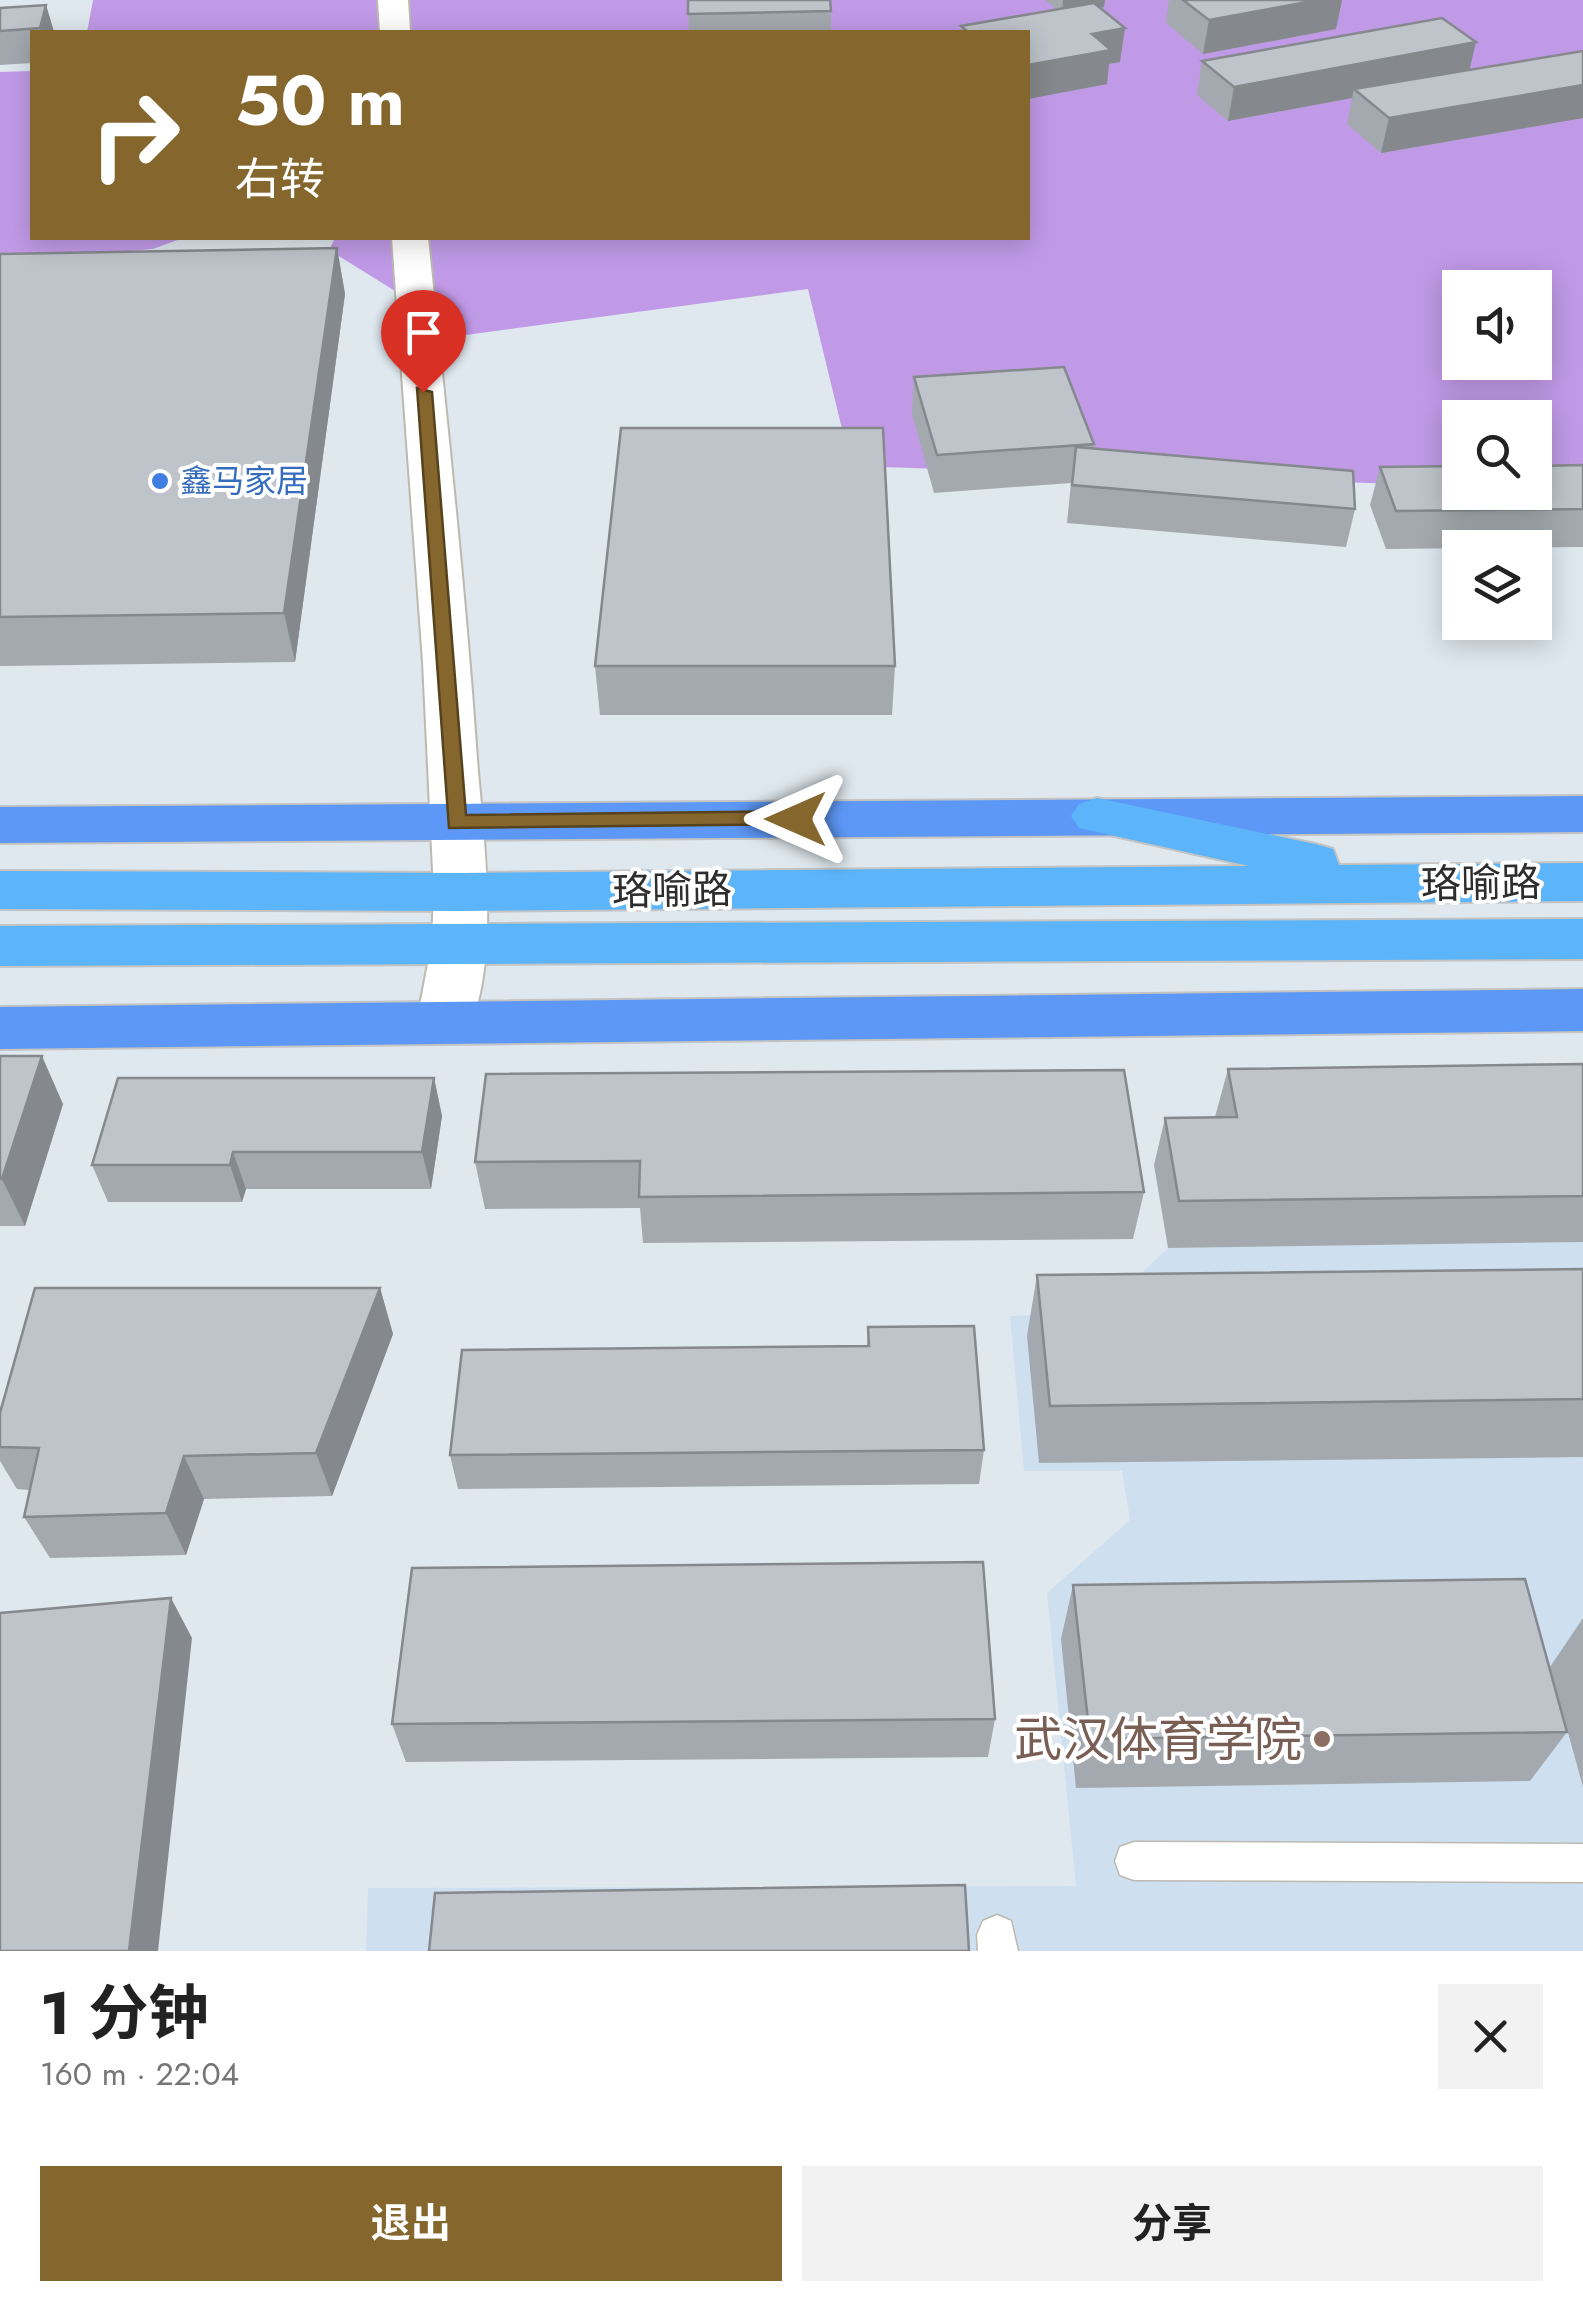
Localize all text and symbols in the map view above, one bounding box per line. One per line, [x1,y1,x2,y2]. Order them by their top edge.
text: 50 m [235,50,405,151]
icon: right [70,70,200,200]
text: 右转 [235,147,325,212]
map controls [1442,270,1552,640]
button: sound [1442,270,1552,380]
pin [381,290,466,393]
icon: arrive [396,305,451,360]
button: search [1442,400,1552,510]
place label: 鑫马家居 [180,458,308,504]
marker: 鑫马家居 [149,470,171,492]
button: layers [1442,530,1552,640]
position arrow [744,767,848,871]
street label: 珞喻路 [1421,853,1541,913]
street label: 珞喻路 [612,860,732,920]
place label: 武汉体育学院 [1014,1705,1302,1774]
marker: 武汉体育学院 [1311,1728,1333,1750]
text: 1 分钟 [40,1970,209,2057]
button: close [1438,1984,1543,2089]
text: 160 m · 22:04 [40,2051,239,2097]
button: 退出 [40,2166,782,2281]
button: 分享 [802,2166,1543,2281]

